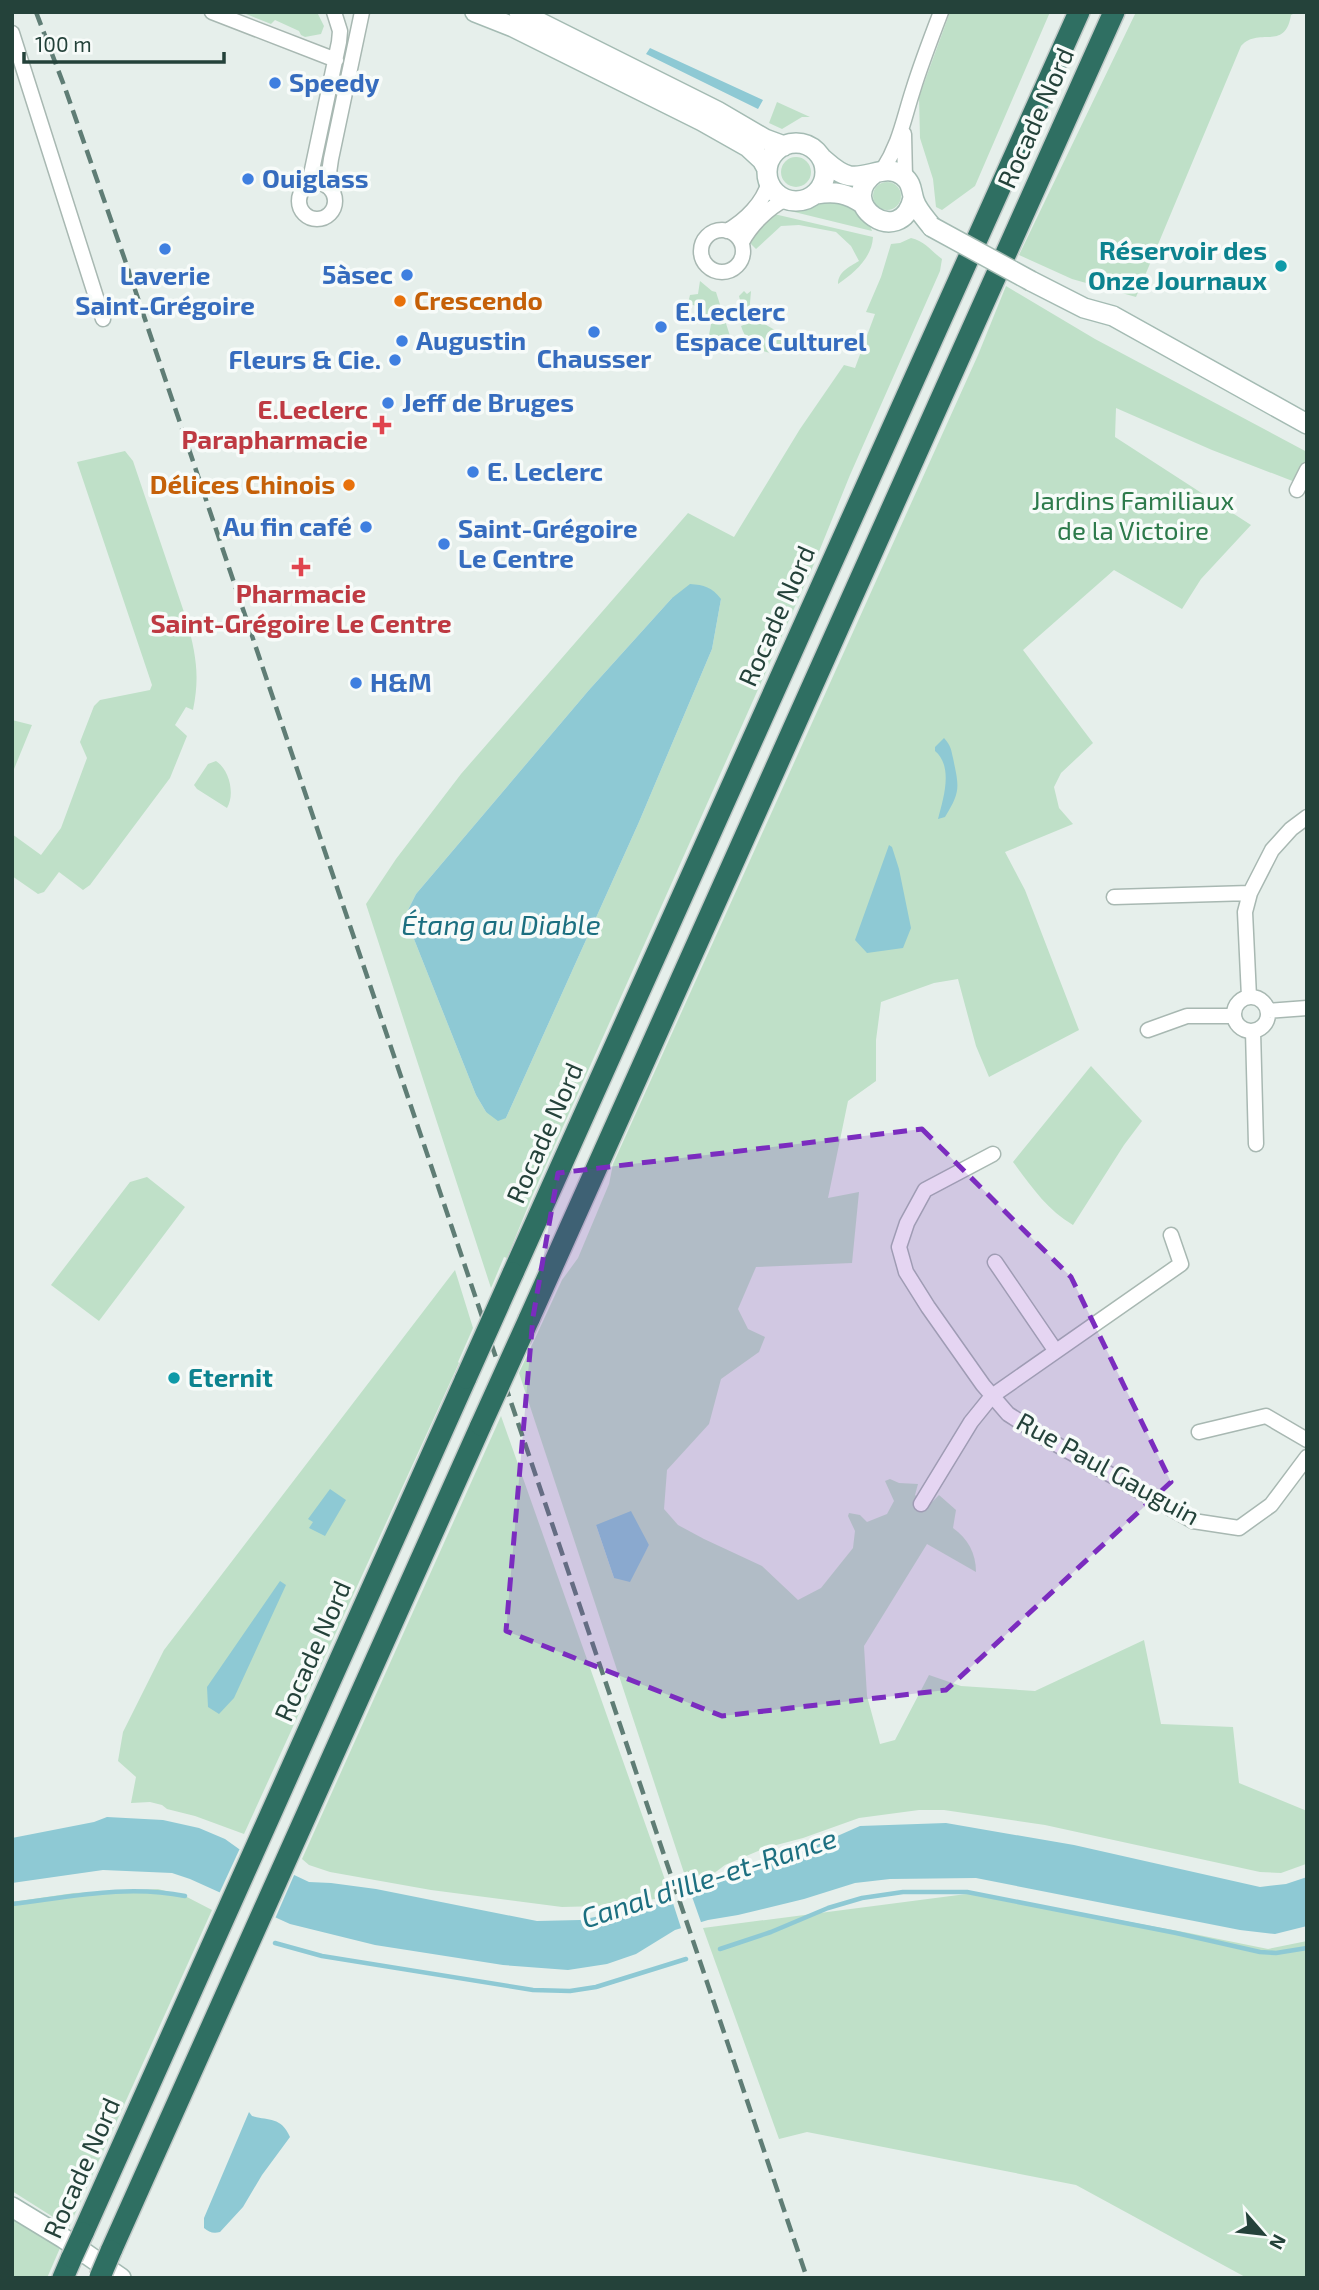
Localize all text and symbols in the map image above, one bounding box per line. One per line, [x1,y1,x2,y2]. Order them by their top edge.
scale bar [24,21,224,65]
text: 100 m [35,31,92,56]
street label: Rocade Nord [990,42,1079,192]
place label: Speedy [289,66,380,98]
marker: Speedy [267,75,283,91]
place label: Ouiglass [262,162,369,193]
marker: Ouiglass [240,171,256,187]
place label: Réservoir des Onze Journaux [1088,234,1267,295]
marker: Laverie Saint-Grégoire [157,241,173,257]
place label: 5àsec [322,258,393,289]
marker: Réservoir des Onze Journaux [1273,258,1289,274]
place label: Laverie Saint-Grégoire [75,259,255,320]
marker: 5àsec [399,267,415,283]
place label: Crescendo [414,284,543,315]
marker: Crescendo [392,293,408,309]
place label: E.Leclerc Espace Culturel [675,295,867,356]
marker: E.Leclerc Espace Culturel [653,319,669,335]
place label: Augustin [416,324,526,355]
marker: Chausser [586,324,602,340]
marker: Augustin [394,333,410,349]
place label: Chausser [537,342,651,373]
place label: Fleurs & Cie. [228,343,381,374]
marker: Fleurs & Cie. [387,352,403,368]
place label: Jeff de Bruges [402,386,574,417]
place label: E.Leclerc Parapharmacie [181,393,368,454]
marker: Jeff de Bruges [380,395,396,411]
marker: E.Leclerc Parapharmacie [374,417,390,433]
place label: E. Leclerc [487,455,603,486]
marker: E. Leclerc [465,464,481,480]
place label: Délices Chinois [150,468,335,499]
marker: Délices Chinois [341,477,357,493]
park label: Jardins Familiaux de la Victoire [1032,484,1235,545]
place label: Au fin café [223,510,352,541]
place label: Saint-Grégoire Le Centre [458,512,638,573]
marker: Au fin café [358,519,374,535]
marker: Saint-Grégoire Le Centre [436,536,452,552]
street label: Rocade Nord [731,540,820,690]
marker: Pharmacie Saint-Grégoire Le Centre [293,559,309,575]
place label: Pharmacie Saint-Grégoire Le Centre [150,577,452,638]
place label: H&M [370,666,432,697]
marker: H&M [348,675,364,691]
water label: Étang au Diable [401,907,601,941]
street label: Rocade Nord [499,1057,588,1207]
place label: Eternit [188,1361,273,1392]
marker: Eternit [166,1370,182,1386]
street label: Rue Paul Gauguin [1012,1405,1206,1531]
street label: Rocade Nord [267,1575,356,1725]
water label: Canal d'Ille-et-Rance [577,1820,841,1934]
street label: Rocade Nord [36,2092,125,2242]
north arrow [1228,2199,1298,2269]
text: N [1265,2231,1292,2254]

